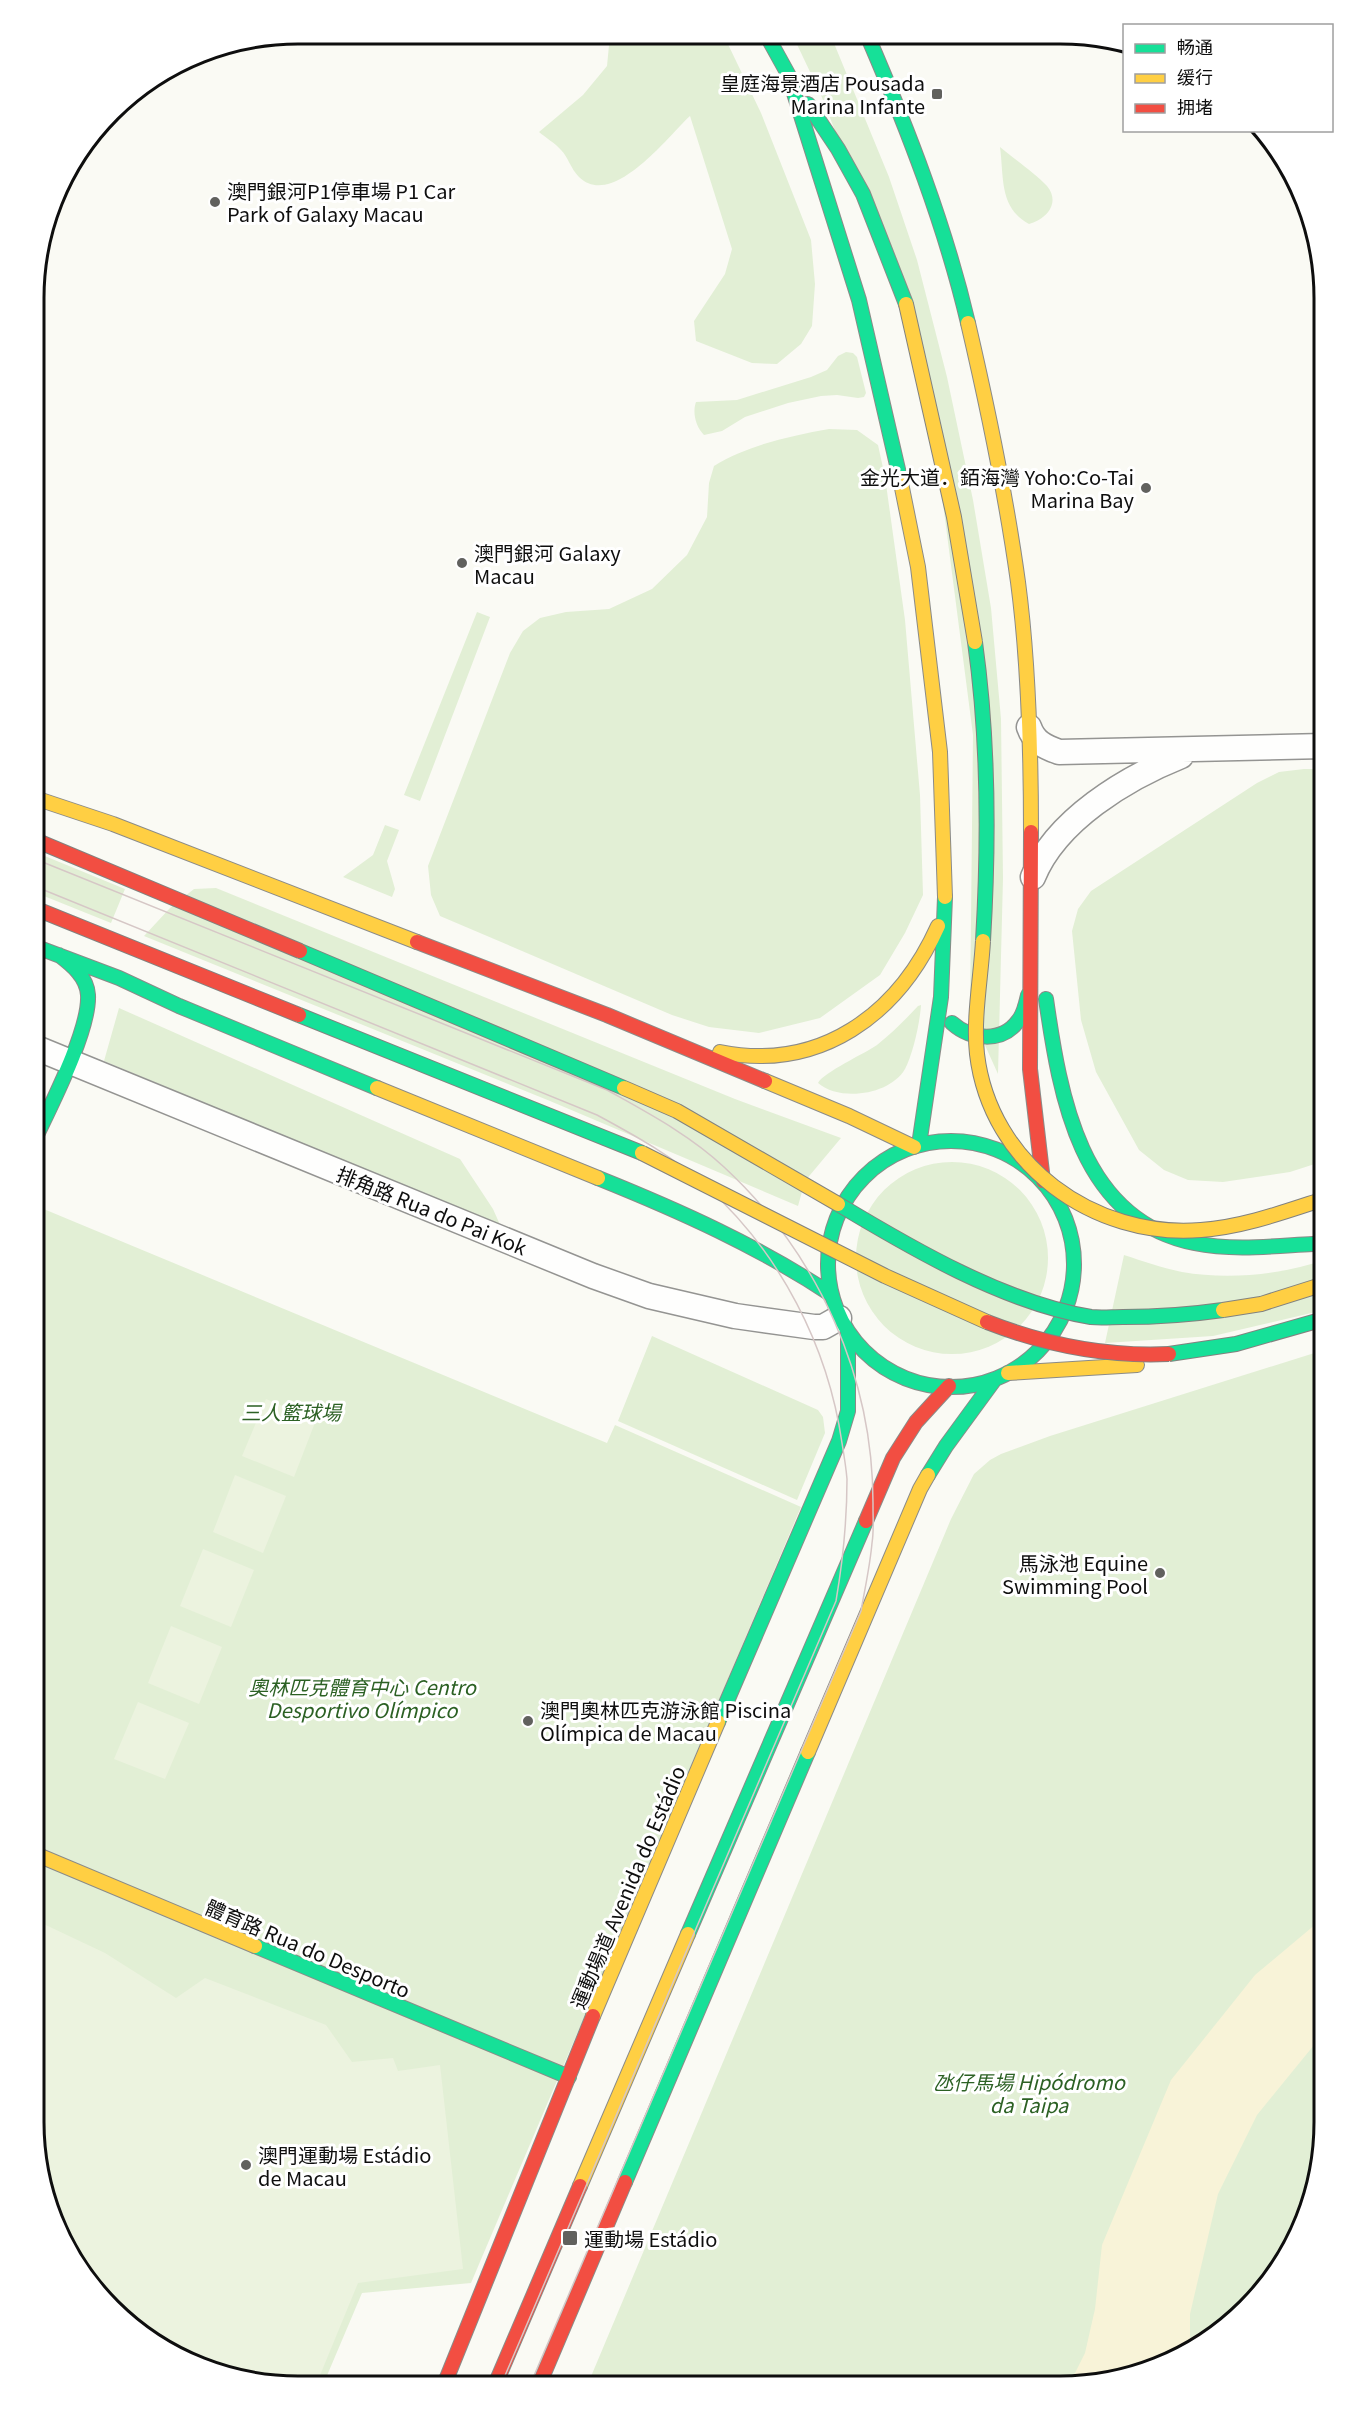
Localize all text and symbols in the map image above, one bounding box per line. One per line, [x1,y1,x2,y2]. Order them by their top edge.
legend [1123,24,1333,132]
text: 畅通 [1177,33,1213,59]
text: 缓行 [1177,63,1213,89]
place label: 皇庭海景酒店 Pousada Marina Infante [720,68,925,120]
marker: 皇庭海景酒店 Pousada Marina Infante [930,87,944,101]
text: 拥堵 [1177,93,1213,119]
place label: 澳門銀河P1停車場 P1 Car Park of Galaxy Macau [227,176,455,228]
marker: 澳門銀河P1停車場 P1 Car Park of Galaxy Macau [208,195,222,209]
place label: 金光大道．銆海灣 Yoho:Co-Tai Marina Bay [860,462,1135,514]
marker: 金光大道．銆海灣 Yoho:Co-Tai Marina Bay [1139,481,1153,495]
place label: 澳門銀河 Galaxy Macau [474,538,621,590]
marker: 澳門銀河 Galaxy Macau [455,556,469,570]
street label: 排角路 Rua do Pai Kok [333,1159,531,1261]
park label: 三人籃球場 [241,1397,343,1426]
place label: 馬泳池 Equine Swimming Pool [1002,1548,1148,1600]
marker: 馬泳池 Equine Swimming Pool [1153,1566,1167,1580]
park label: 奧林匹克體育中心 Centro Desportivo Olímpico [248,1672,477,1724]
place label: 澳門奧林匹克游泳館 Piscina Olímpica de Macau [540,1695,791,1747]
marker: 澳門奧林匹克游泳館 Piscina Olímpica de Macau [521,1714,535,1728]
street label: 運動場道 Avenida do Estádio [563,1761,691,2013]
street label: 體育路 Rua do Desporto [201,1892,415,2004]
park label: 氹仔馬場 Hipódromo da Taipa [933,2067,1126,2119]
place label: 澳門運動場 Estádio de Macau [258,2140,431,2192]
marker: 澳門運動場 Estádio de Macau [239,2158,253,2172]
place label: 運動場 Estádio [584,2224,717,2253]
marker: 運動場 Estádio [561,2229,579,2247]

